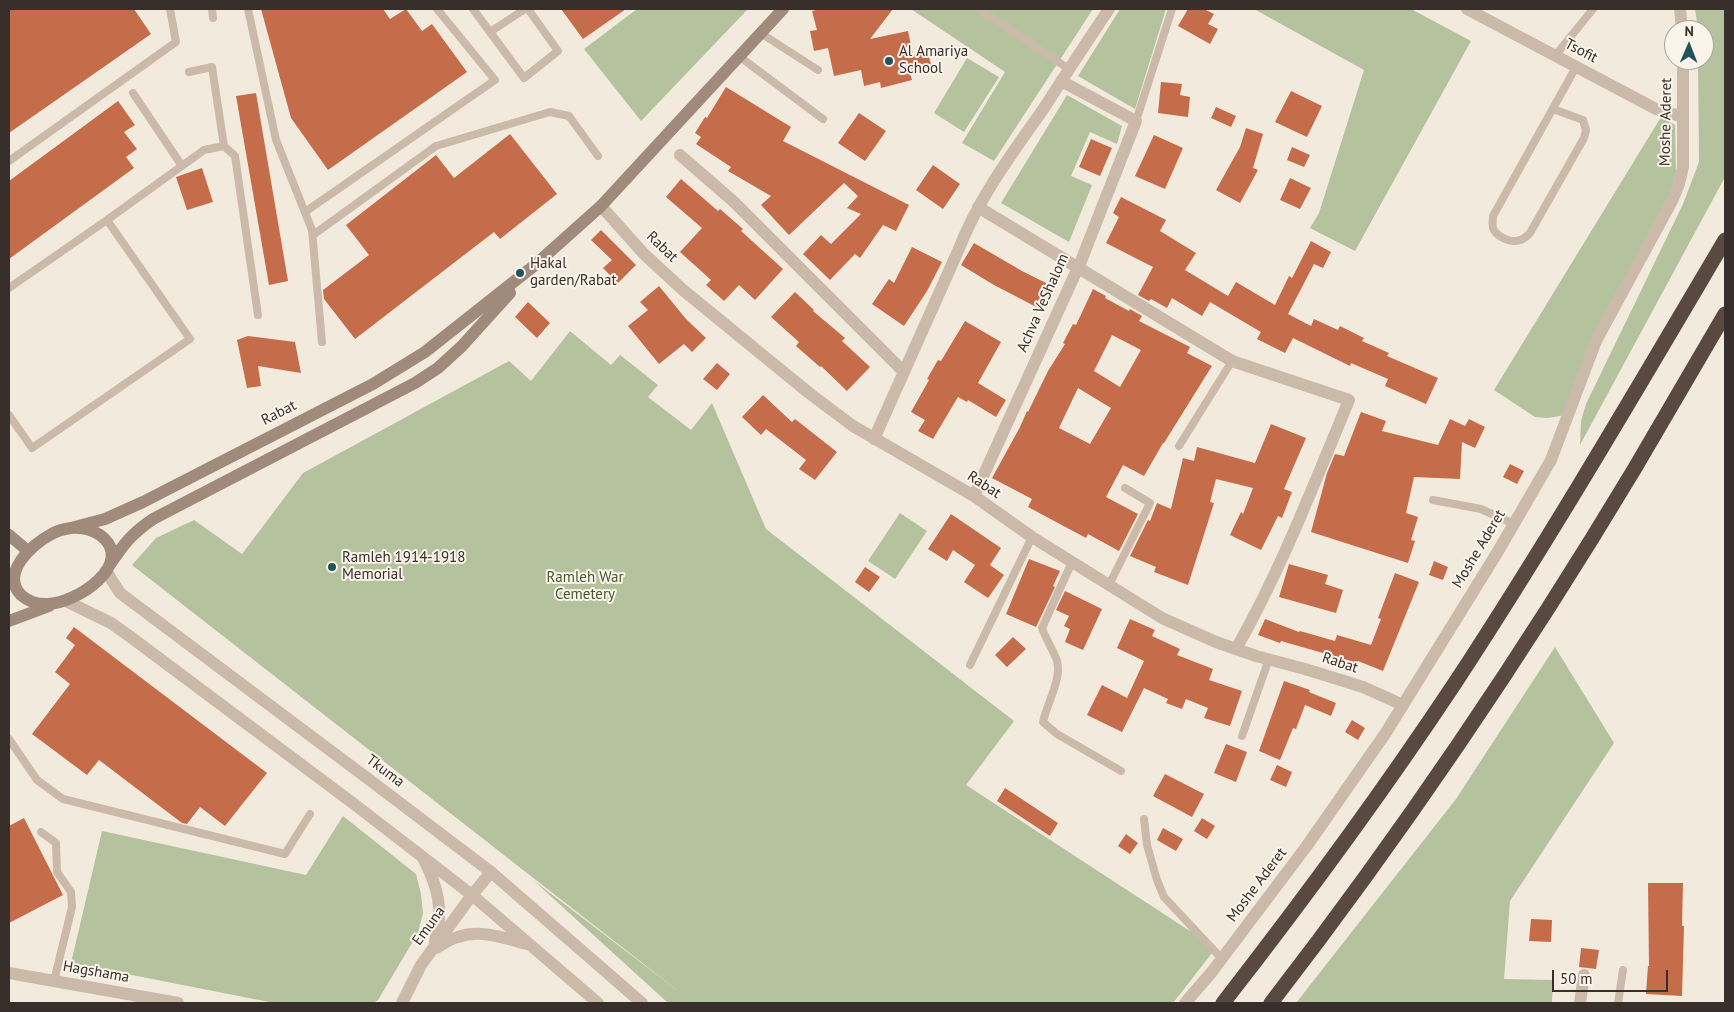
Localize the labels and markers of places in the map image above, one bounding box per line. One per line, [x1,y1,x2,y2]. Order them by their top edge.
place label: Al Amariya School [899,43,968,78]
marker: Al Amariya School [883,55,895,67]
place label: Hakal garden/Rabat [530,255,617,290]
marker: Hakal garden/Rabat [514,267,526,279]
place label: Ramleh 1914-1918 Memorial [342,549,465,584]
marker: Ramleh 1914-1918 Memorial [326,561,338,573]

